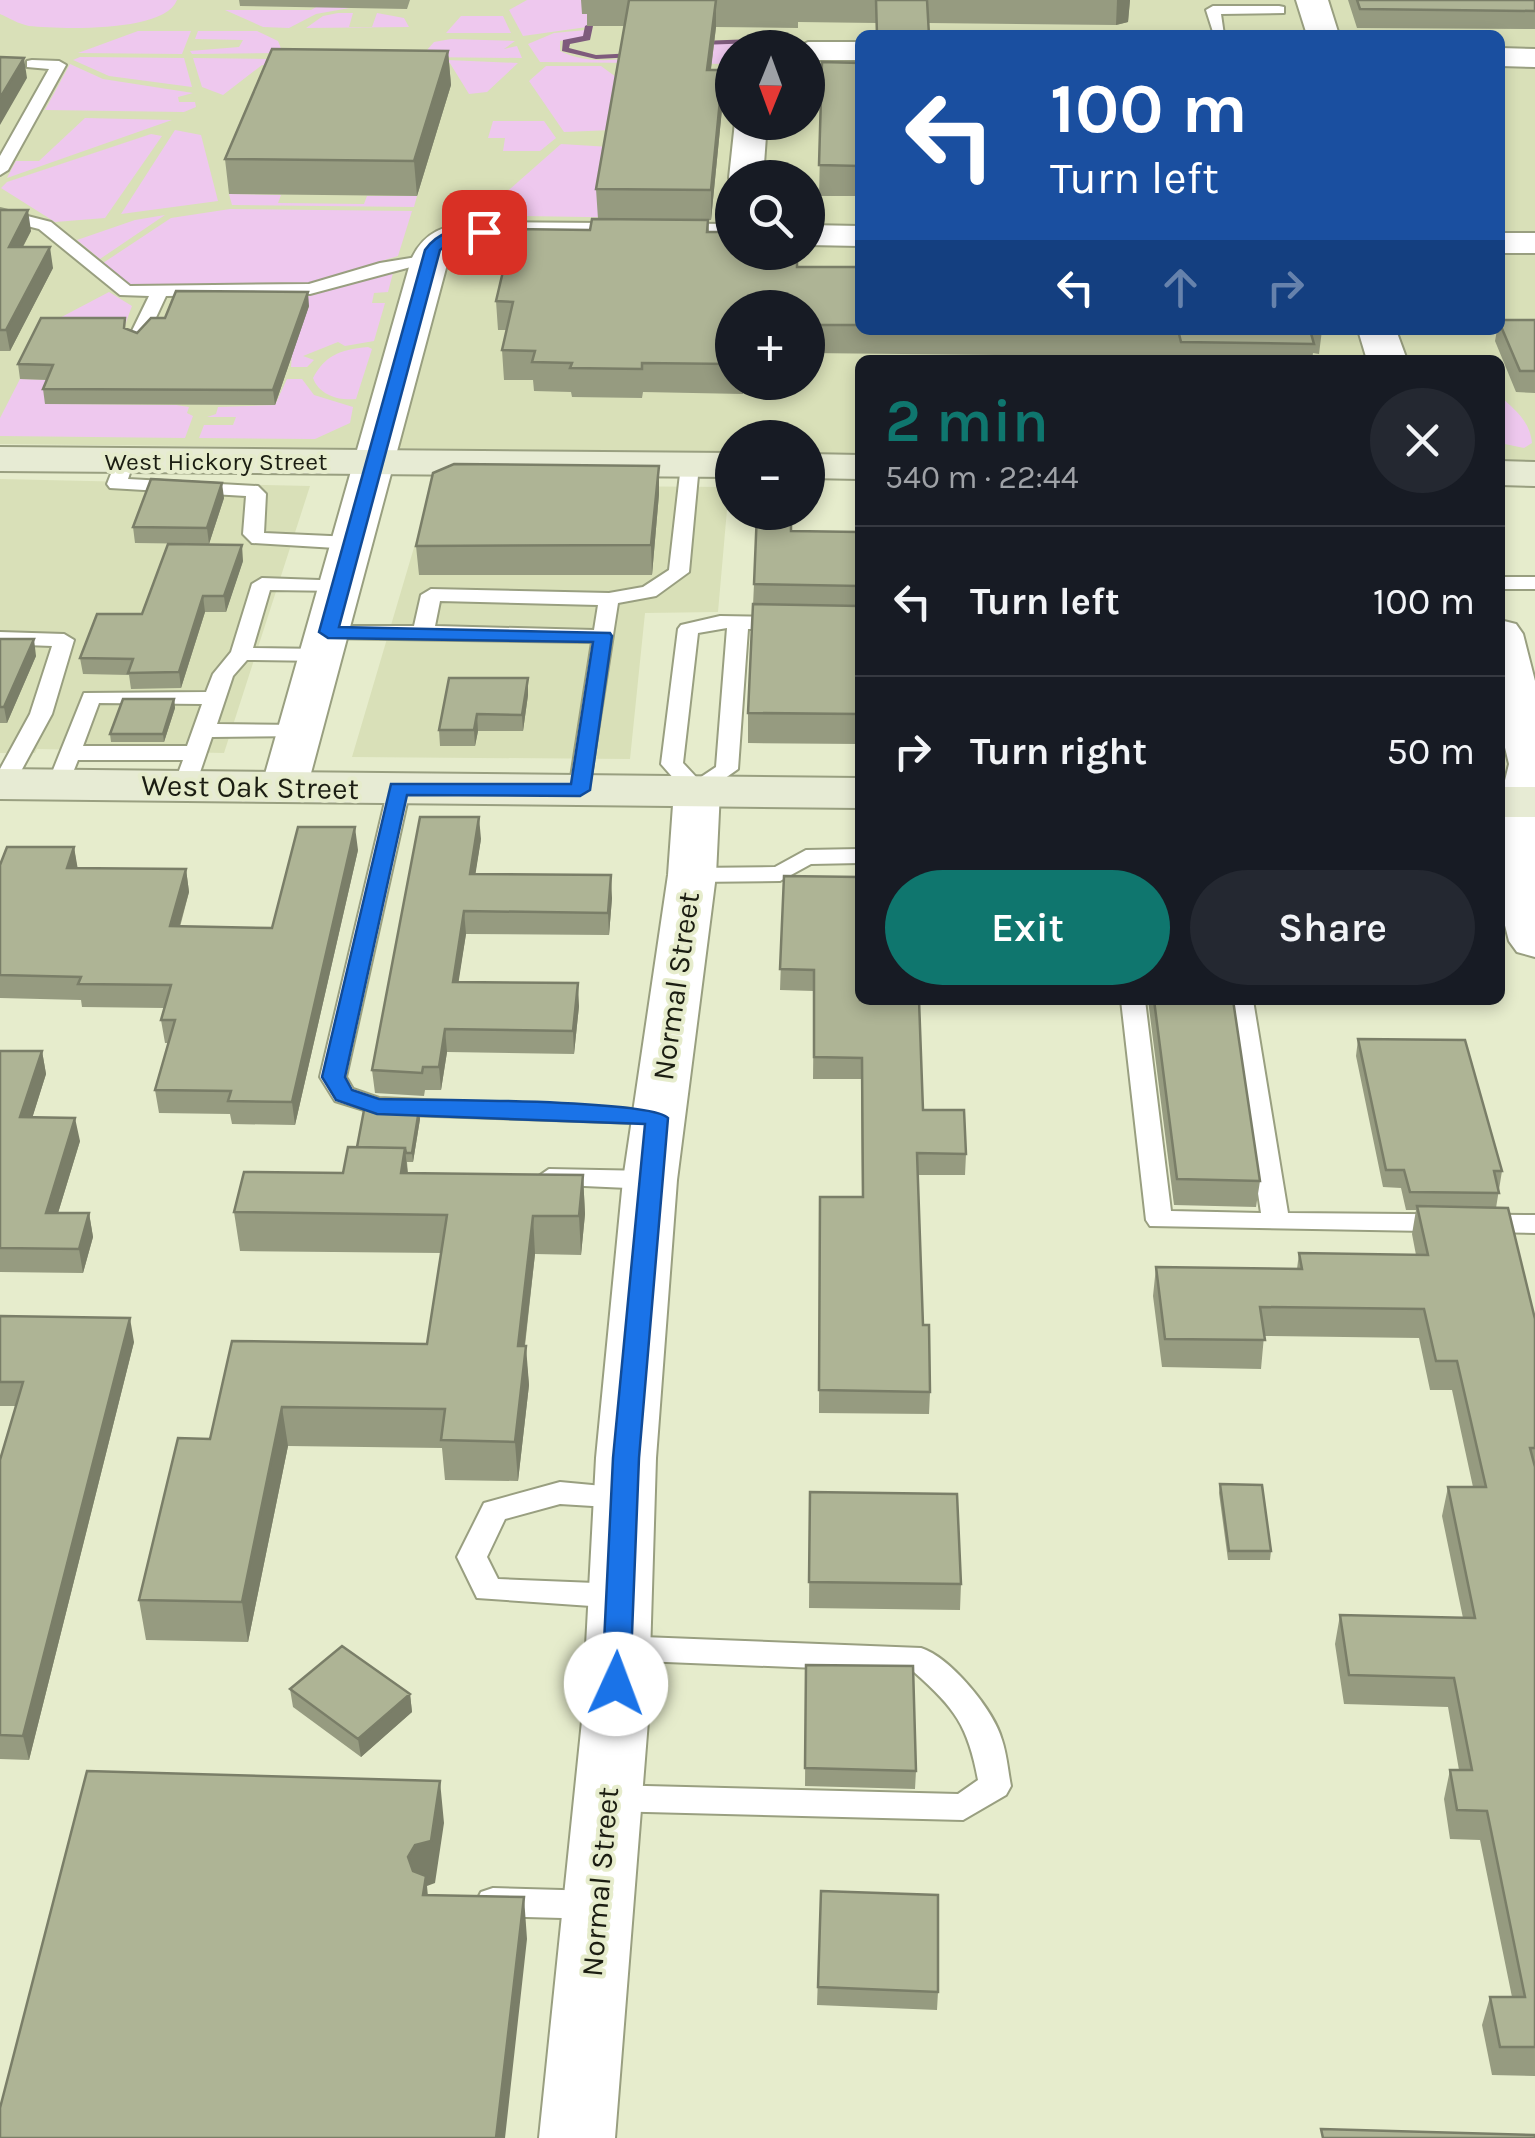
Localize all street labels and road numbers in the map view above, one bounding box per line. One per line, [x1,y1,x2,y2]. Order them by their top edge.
street label: West Hickory Street [105,447,327,476]
street label: West Oak Street [141,767,359,807]
street label: Normal Street [645,889,707,1083]
street label: Normal Street [574,1786,626,1978]

